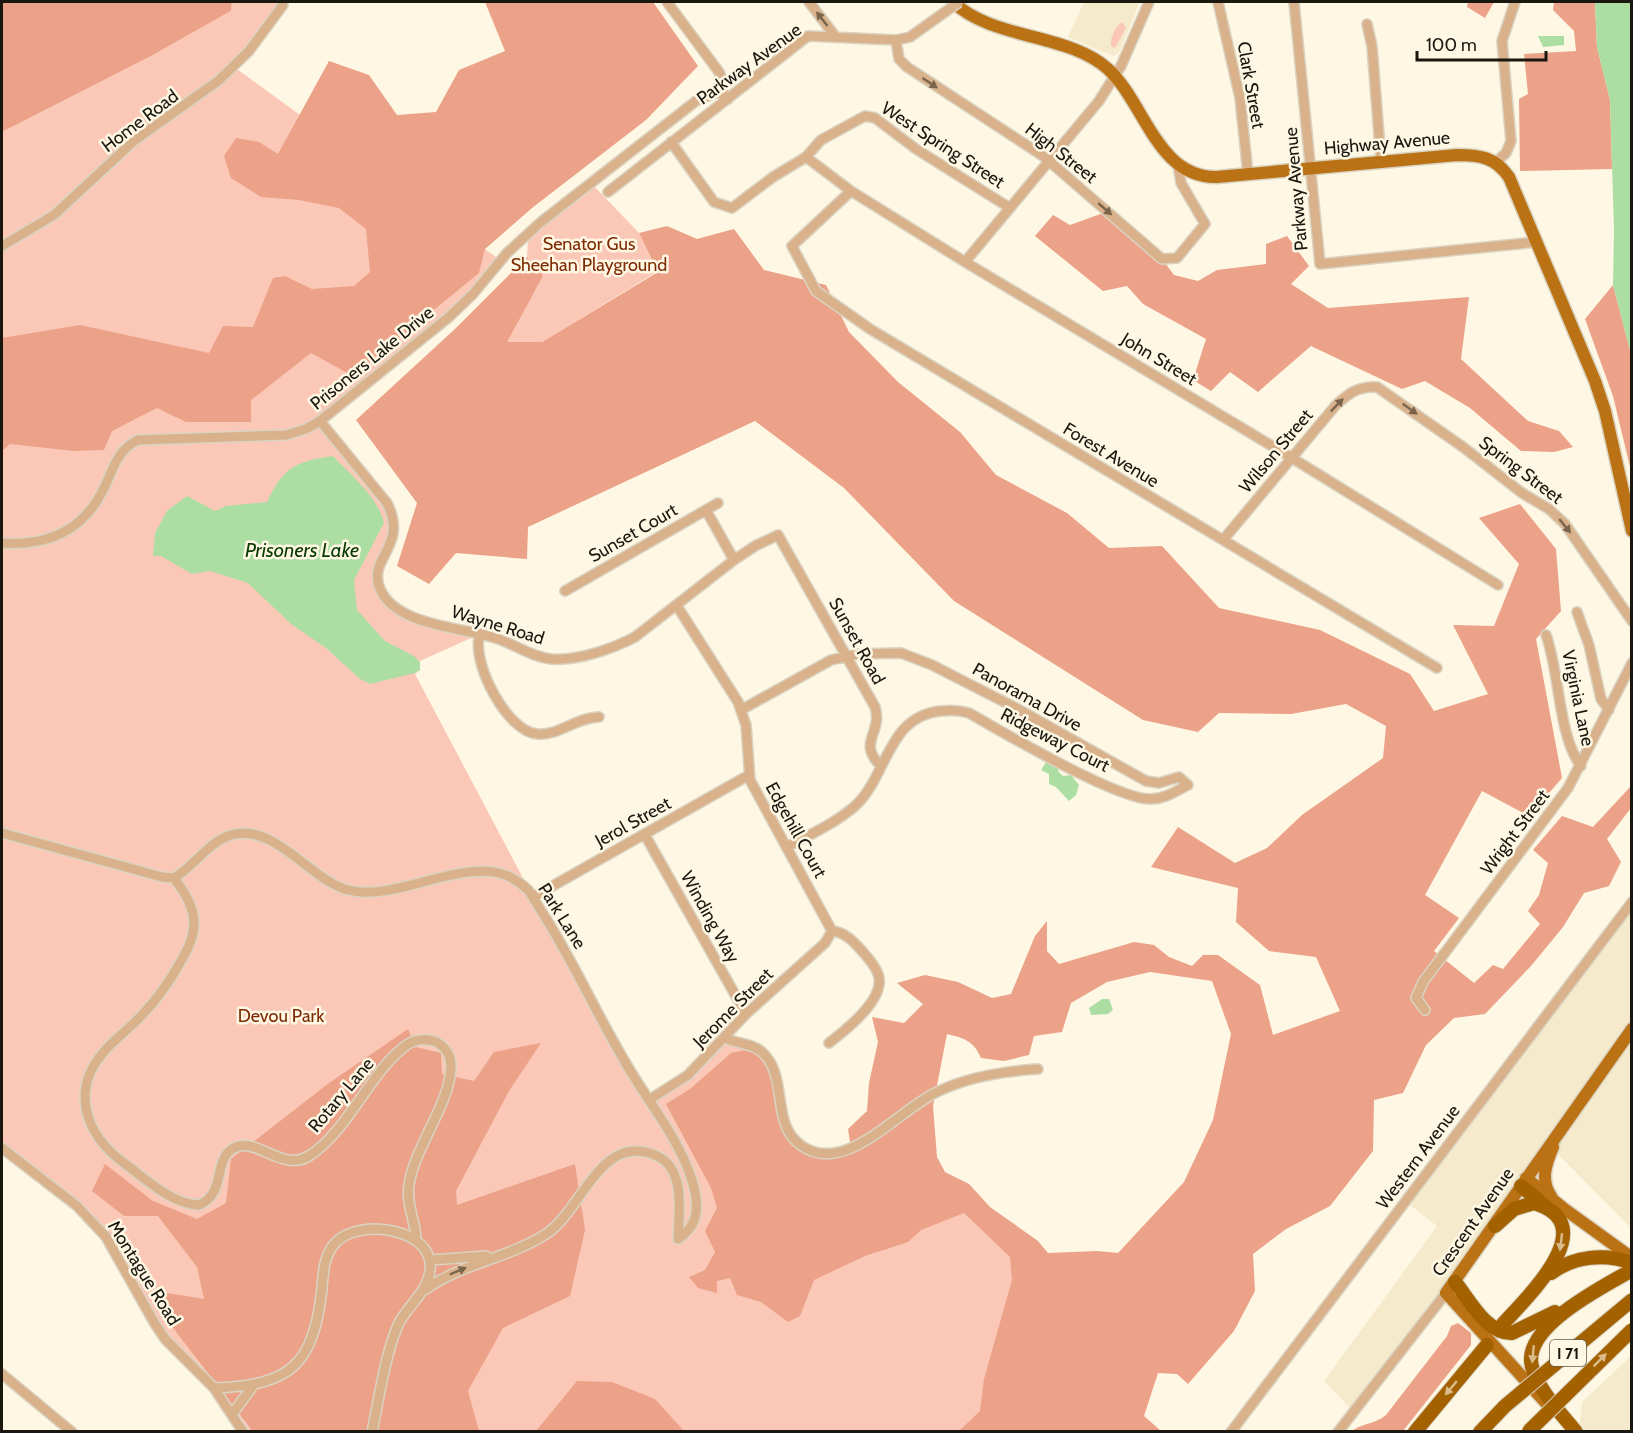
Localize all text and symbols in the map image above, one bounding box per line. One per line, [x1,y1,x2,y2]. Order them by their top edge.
one-way arrow [817,11,829,26]
street label: Parkway Avenue [692,19,806,109]
scale bar [1417,24,1546,62]
text: 100 m [1426,34,1477,56]
street label: Clark Street [1233,40,1269,130]
one-way arrow [922,77,938,88]
street label: Home Road [97,85,183,157]
street label: West Spring Street [877,97,1009,193]
street label: High Street [1021,118,1101,188]
street label: Parkway Avenue [1280,126,1312,252]
street label: Highway Avenue [1323,127,1451,159]
one-way arrow [1097,202,1112,215]
park label: Senator Gus Sheehan Playground [511,233,667,276]
street label: Prisoners Lake Drive [306,301,438,415]
street label: John Street [1116,327,1201,390]
one-way arrow [1330,398,1344,412]
one-way arrow [1402,402,1418,415]
street label: Wilson Street [1235,405,1317,497]
street label: Forest Avenue [1059,418,1163,492]
street label: Spring Street [1475,431,1567,509]
street label: Sunset Court [585,499,681,567]
one-way arrow [1558,518,1571,534]
water label: Prisoners Lake [245,538,359,562]
street label: Sunset Road [824,594,890,688]
street label: Wayne Road [449,600,547,650]
street label: Virginia Lane [1557,648,1599,748]
street label: Panorama Drive [968,658,1086,736]
street label: Ridgeway Court [997,703,1113,777]
street label: Edgehill Court [761,778,831,882]
street label: Wright Street [1476,785,1554,879]
street label: Jerol Street [590,792,675,852]
street label: Winding Way [676,867,744,967]
street label: Park Lane [533,879,591,953]
street label: Jerome Street [688,963,778,1053]
park label: Devou Park [238,1005,325,1027]
street label: Rotary Lane [303,1053,379,1137]
street label: Western Avenue [1372,1100,1464,1214]
street label: Crescent Avenue [1427,1163,1519,1281]
street label: Montague Road [103,1216,185,1330]
one-way arrow [1557,1233,1566,1252]
one-way arrow [449,1266,467,1275]
road number: I 71 [1550,1340,1586,1366]
one-way arrow [1528,1345,1538,1364]
one-way arrow [1593,1354,1607,1368]
one-way arrow [1444,1380,1457,1396]

